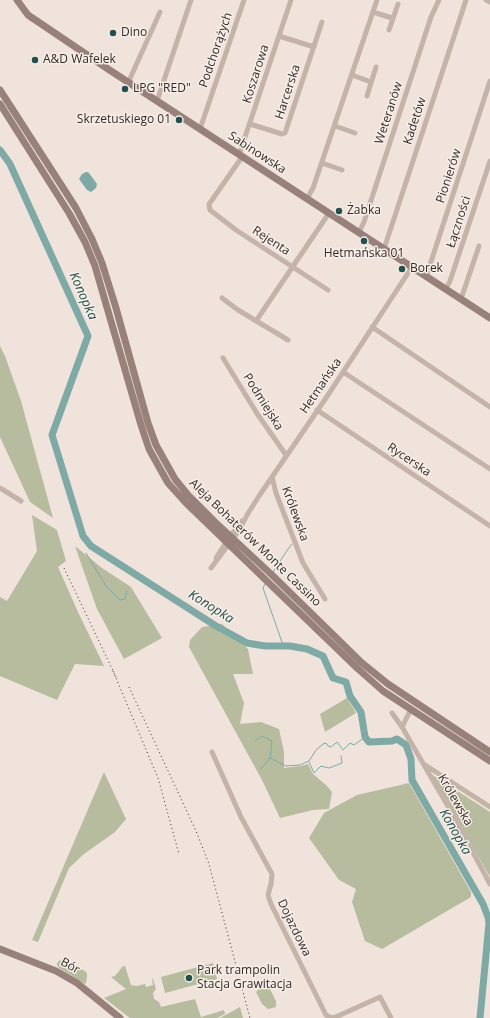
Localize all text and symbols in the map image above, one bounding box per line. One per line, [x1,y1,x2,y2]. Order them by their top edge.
street label: Podchorążych [196,11,236,89]
place label: Dino [121,26,147,40]
marker: Dino [108,28,118,38]
street label: Koszarowa [240,43,272,105]
place label: A&D Wafelek [43,53,116,67]
marker: A&D Wafelek [30,55,40,65]
street label: Harcerska [272,63,304,121]
street label: Weteranów [372,80,406,146]
place label: LPG "RED" [133,82,191,96]
marker: LPG "RED" [120,84,130,94]
street label: Kadetów [401,96,429,146]
place label: Skrzetuskiego 01 [77,113,171,127]
marker: Skrzetuskiego 01 [174,115,184,125]
street label: Sabinowska [225,129,289,177]
street label: Pionierów [433,147,465,205]
street label: Łączności [444,194,474,250]
place label: Żabka [347,204,381,218]
marker: Żabka [334,206,344,216]
street label: Rejenta [249,223,293,259]
marker: Hetmańska 01 [359,236,369,246]
place label: Hetmańska 01 [324,247,404,261]
place label: Borek [410,262,443,276]
marker: Borek [397,264,407,274]
water label: Konopka [66,270,100,322]
street label: Hetmańska [297,356,345,416]
street label: Podmiejska [240,371,286,433]
street label: Rycerska [384,440,434,480]
street label: Aleja Bohaterów Monte Cassino [186,476,324,610]
street label: Królewska [278,485,312,543]
water label: Konopka [185,587,237,627]
street label: Królewska [434,772,476,828]
water label: Konopka [436,806,474,858]
street label: Dojazdowa [274,897,314,959]
street label: Bór [58,955,82,977]
place label: Park trampolin Stacja Grawitacja [197,964,292,992]
marker: Park trampolin Stacja Grawitacja [184,973,194,983]

